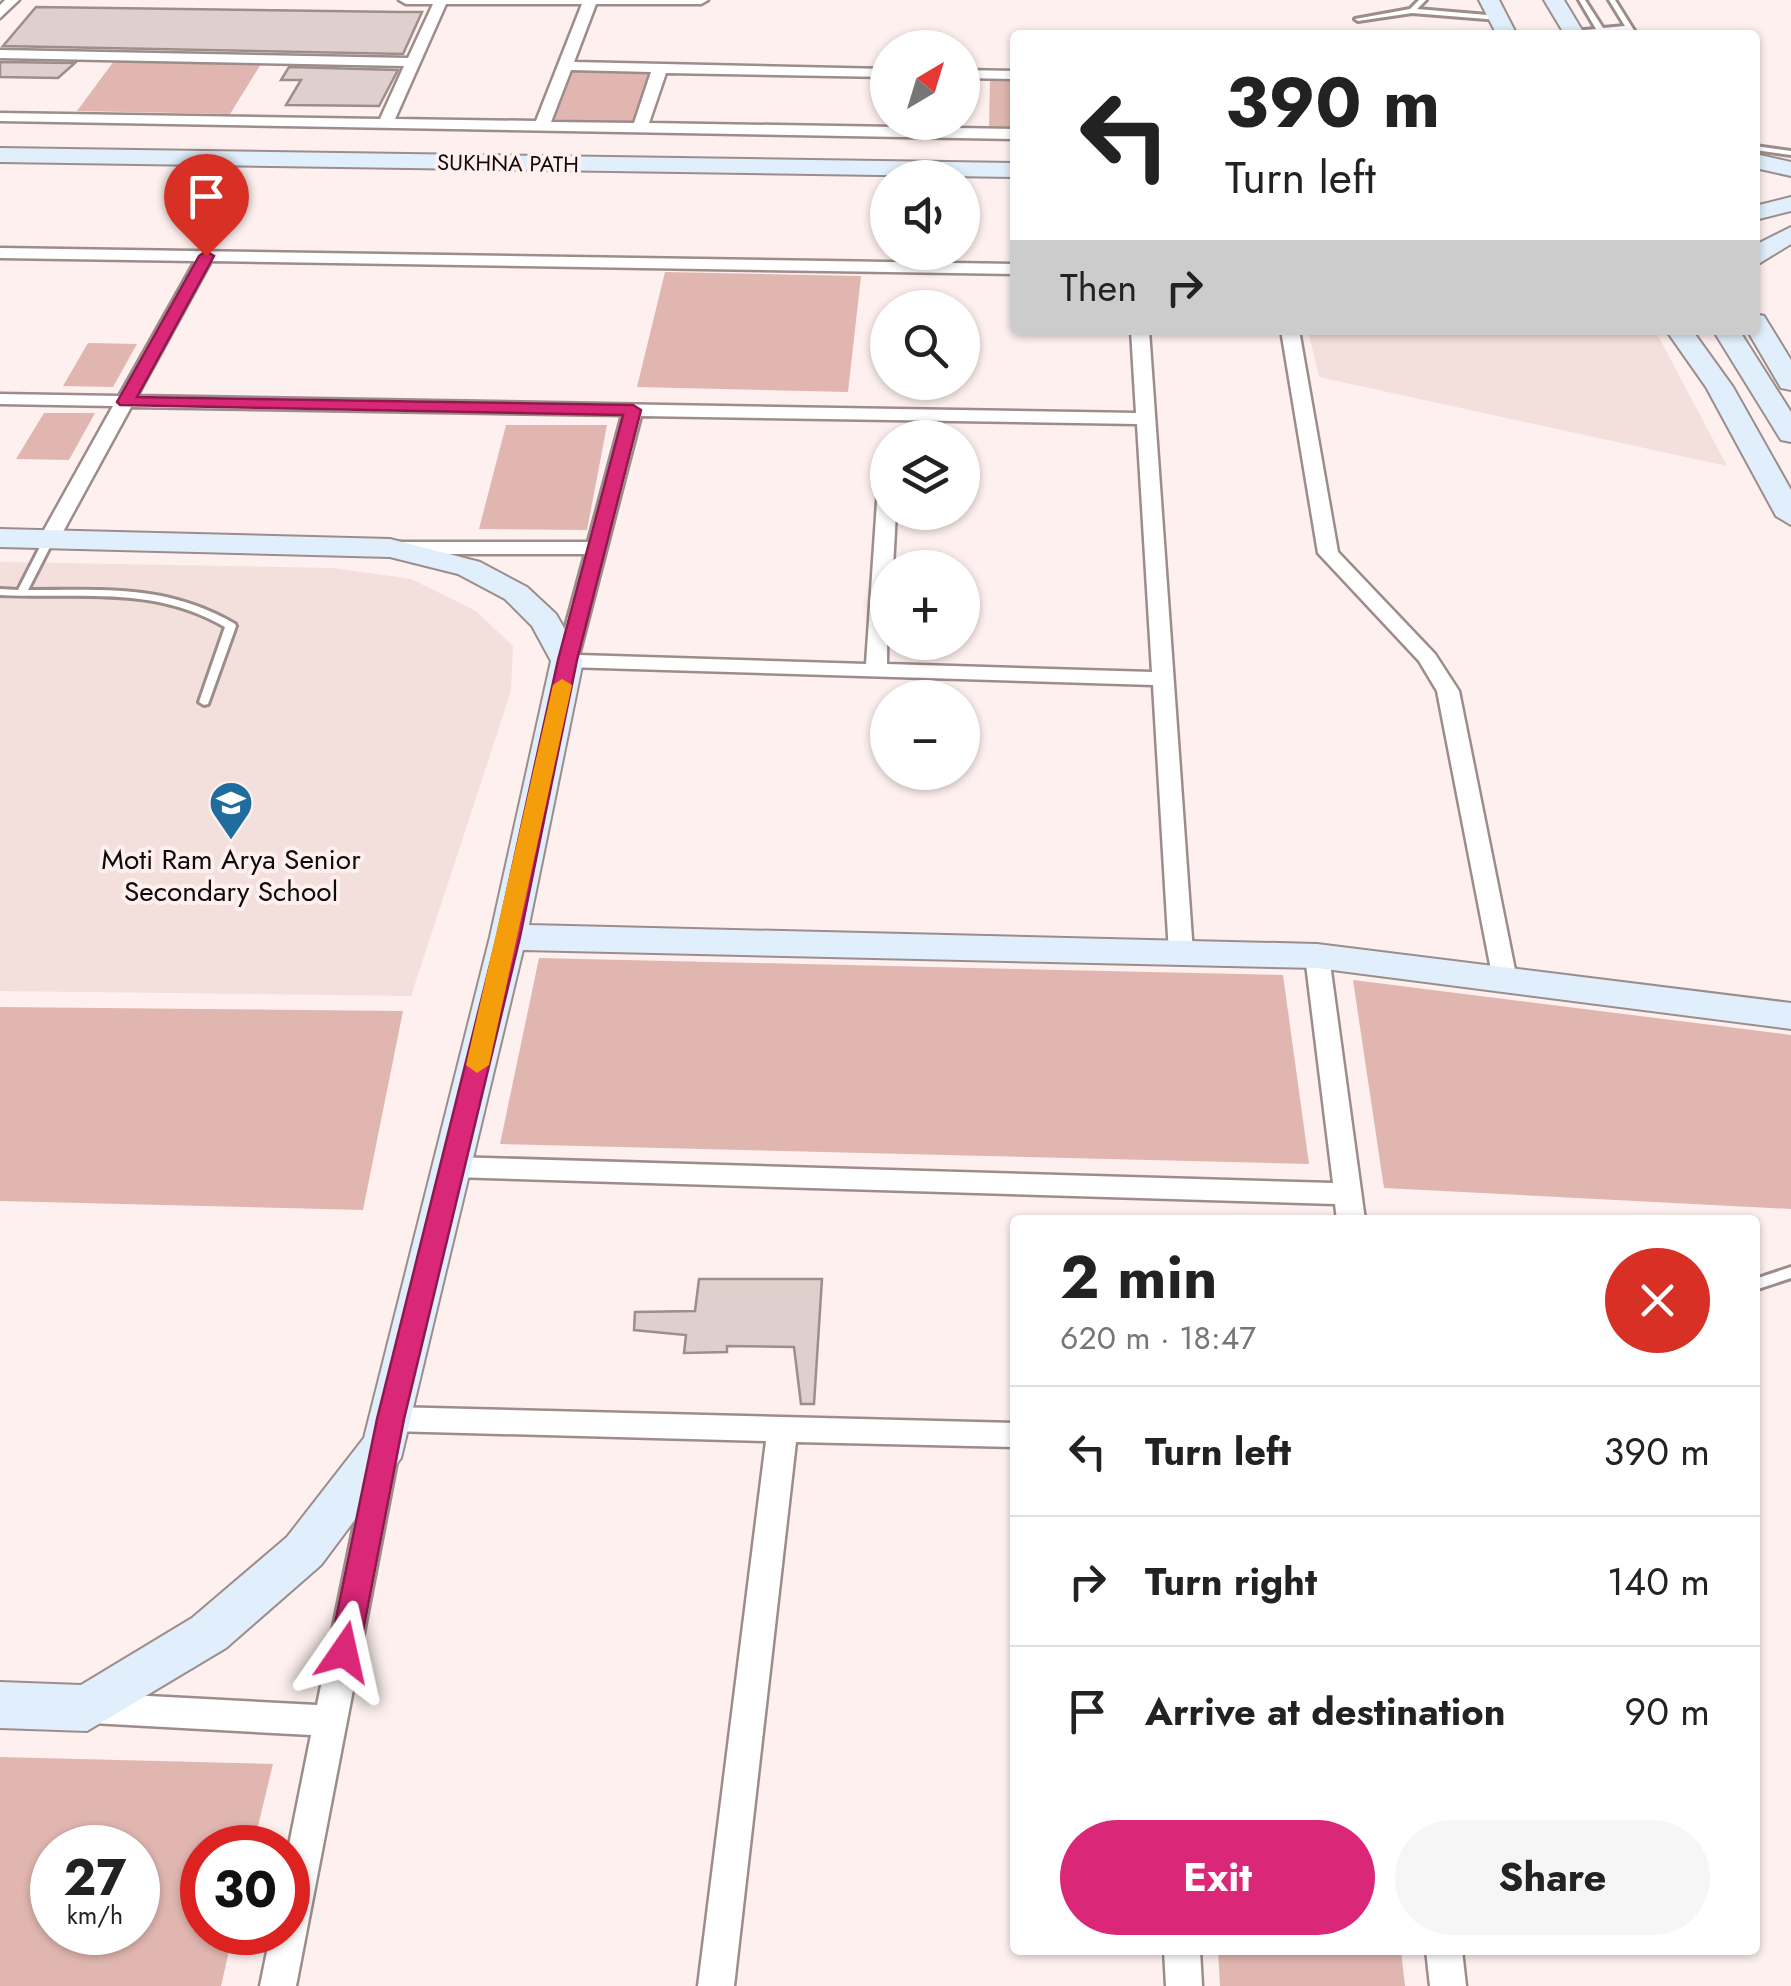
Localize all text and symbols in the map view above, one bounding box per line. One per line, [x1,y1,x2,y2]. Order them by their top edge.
north arrow [870,30,980,140]
map controls [870,30,980,790]
text: 390 m [1225,52,1440,153]
icon: left [1060,70,1190,200]
text: Turn left [1225,145,1376,210]
street label: SUKHNA PATH [437,146,579,180]
pin [164,154,249,257]
button: sound [870,160,980,270]
icon: arrive [179,169,234,224]
text: Then [1060,260,1137,315]
icon: right [1157,260,1212,315]
button: search [870,290,980,400]
button: layers [870,420,980,530]
button: + [870,550,980,660]
button: − [870,680,980,790]
school or university icon: Moti Ram Arya Senior Secondary School [208,780,254,841]
place label: Moti Ram Arya Senior Secondary School [101,839,361,912]
text: 2 min [1060,1234,1218,1321]
button: close [1605,1248,1710,1353]
text: 620 m · 18:47 [1060,1315,1256,1361]
icon: left [1060,1424,1115,1479]
text: Turn left [1145,1424,1291,1479]
text: 390 m [1604,1424,1710,1479]
icon: right [1060,1554,1115,1609]
text: Turn right [1145,1554,1317,1609]
text: 140 m [1607,1554,1710,1609]
position arrow [292,1600,396,1704]
icon: arrive [1060,1684,1115,1739]
text: Arrive at destination [1145,1684,1506,1739]
text: 90 m [1624,1684,1710,1739]
button: Exit [1060,1820,1375,1935]
button: Share [1395,1820,1710,1935]
speed limit sign: 30 [180,1825,310,1955]
text: 27 [64,1841,126,1914]
text: km/h [67,1897,123,1933]

